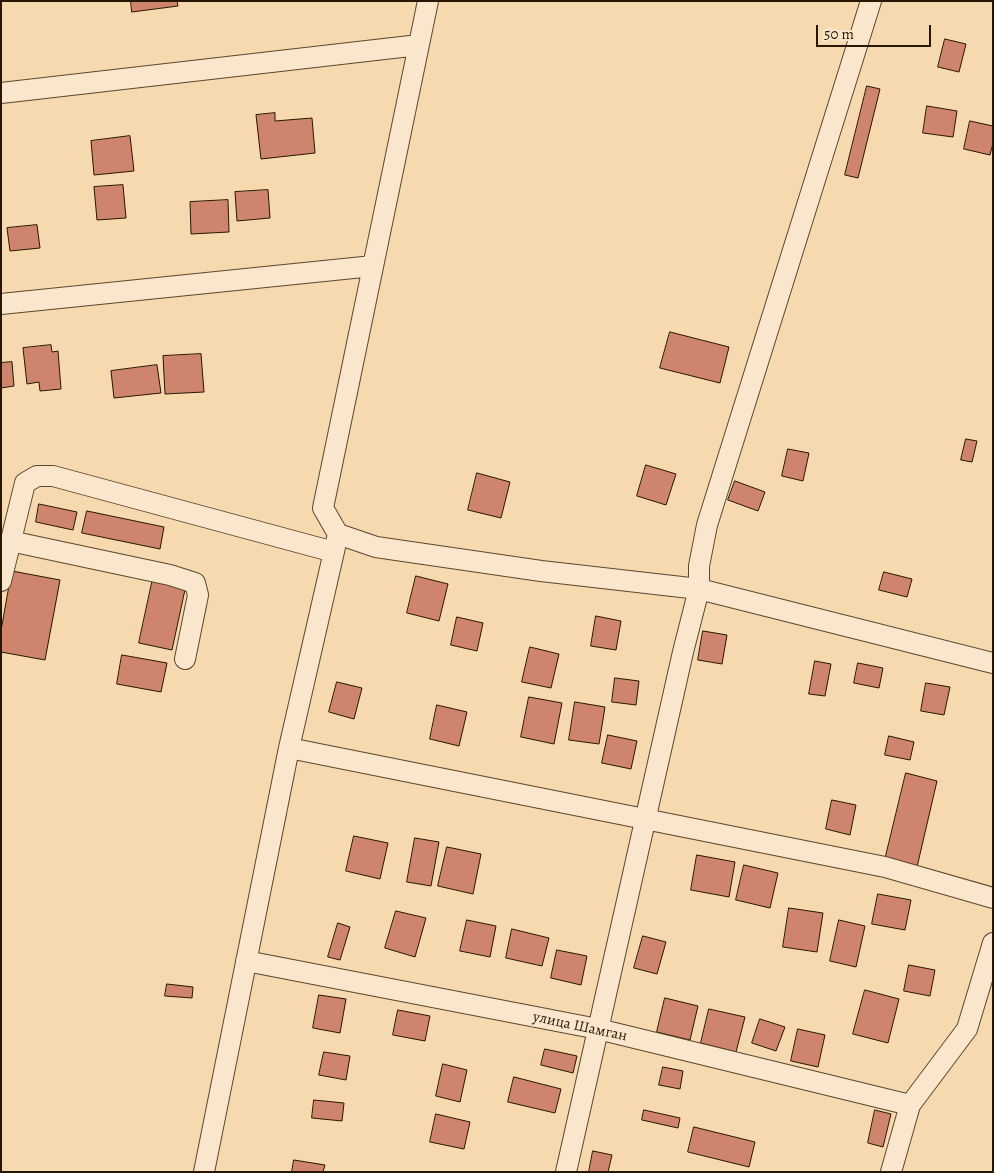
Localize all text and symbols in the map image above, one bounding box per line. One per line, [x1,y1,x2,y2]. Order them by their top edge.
scale bar [819,15,934,47]
text: 50 m [824,24,854,44]
street label: улица Шамган [531,1008,629,1046]

